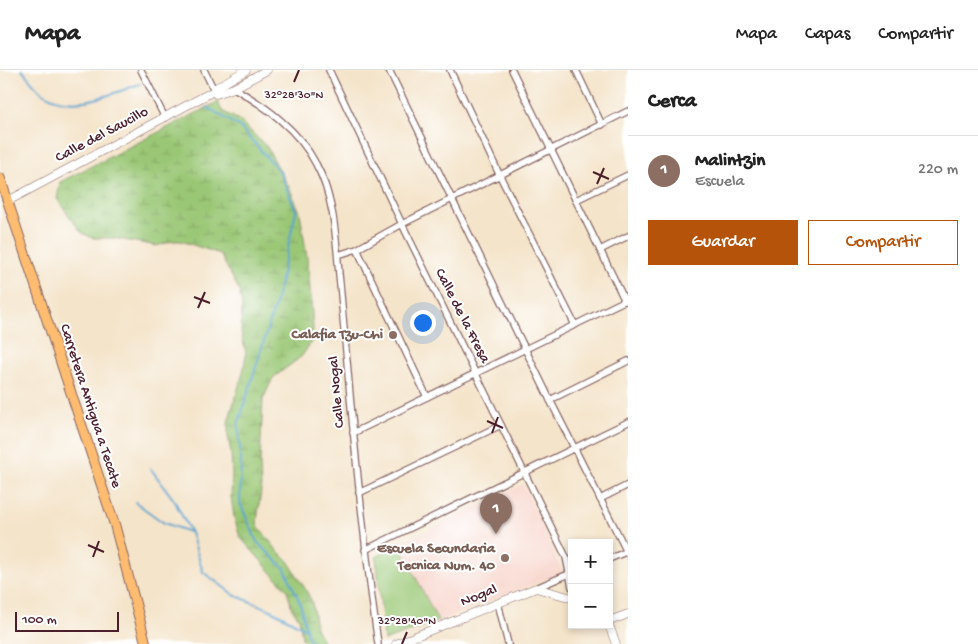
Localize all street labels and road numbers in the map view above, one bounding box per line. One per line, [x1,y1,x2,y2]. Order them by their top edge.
street label: Calle del Saucillo [52,103,152,167]
street label: Calle de la Fresa [430,265,494,367]
street label: Carretera Antigua a Tecate [55,322,125,491]
street label: Calle Nogal [325,355,349,429]
street label: Nogal [458,581,500,611]

